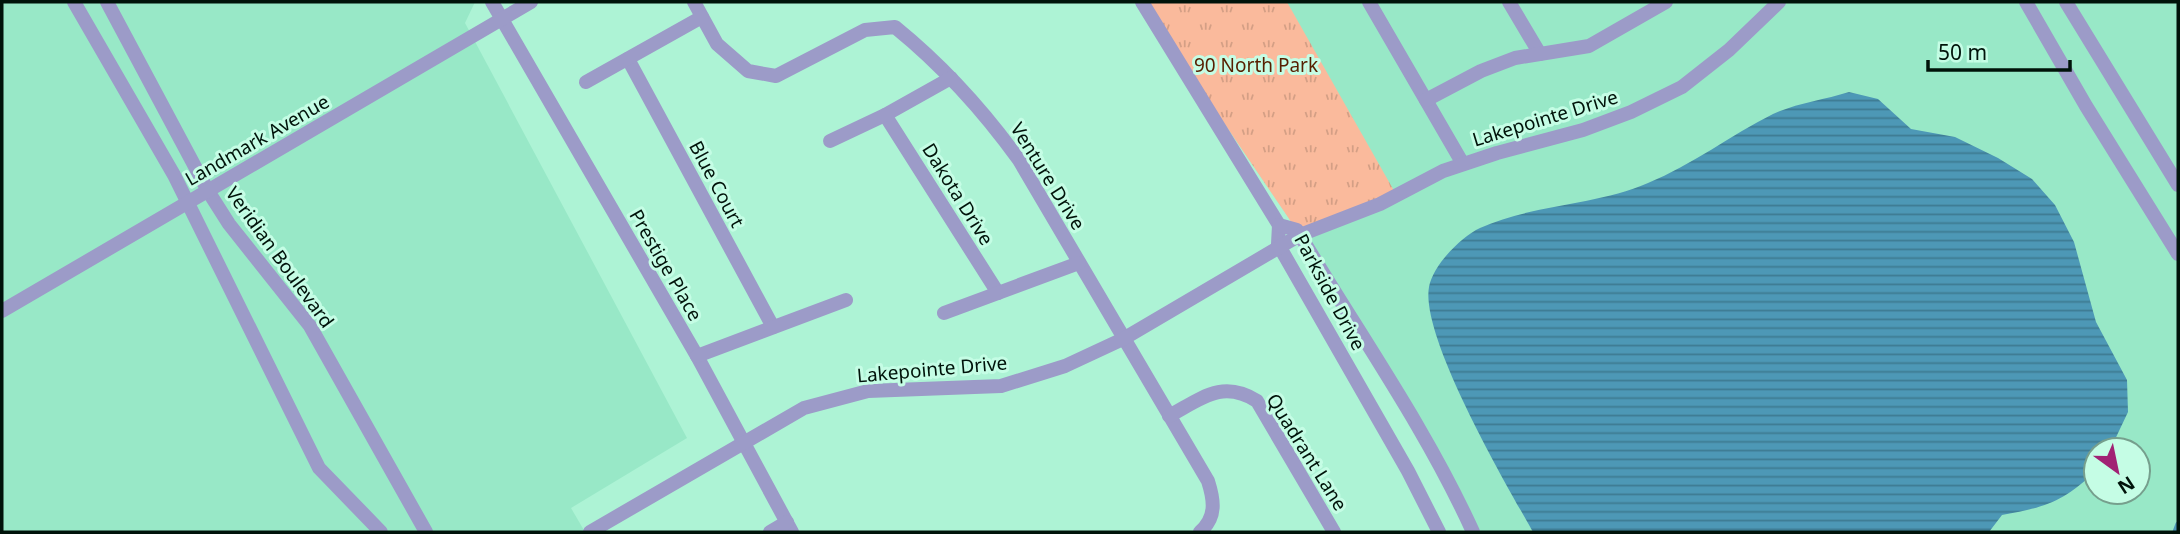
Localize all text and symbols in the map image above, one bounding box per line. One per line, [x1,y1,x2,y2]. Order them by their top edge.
scale bar [1928,28,2070,72]
text: 50 m [1938,38,1987,66]
park label: 90 North Park [1194,52,1318,78]
street label: Lakepointe Drive [1469,84,1621,152]
street label: Landmark Avenue [180,88,334,192]
street label: Venture Drive [1005,117,1091,235]
street label: Blue Court [683,136,751,232]
street label: Dakota Drive [916,138,1000,250]
street label: Veridian Boulevard [220,181,340,333]
street label: Prestige Place [624,204,708,326]
street label: Parkside Drive [1288,229,1372,355]
street label: Lakepointe Drive [856,349,1008,389]
street label: Quadrant Lane [1261,388,1353,516]
north arrow [2082,436,2152,506]
text: N [2113,470,2140,500]

